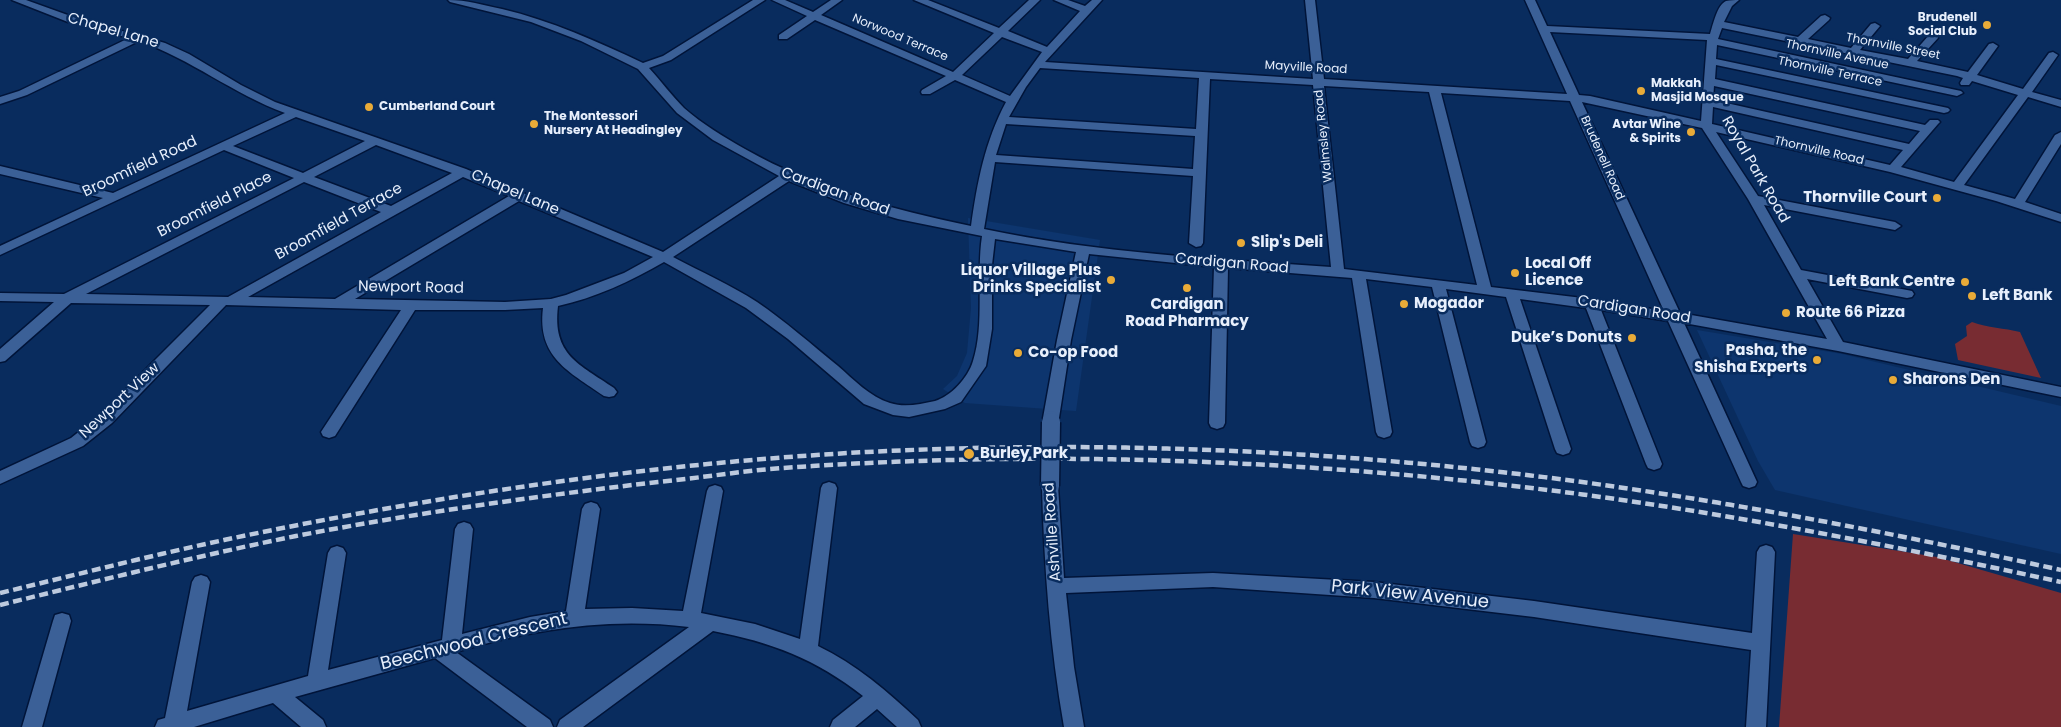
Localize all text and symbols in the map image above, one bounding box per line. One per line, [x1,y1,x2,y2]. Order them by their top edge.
street label: Chapel Lane [65,9,161,53]
street label: Norwood Terrace [850,11,950,65]
place label: Brudenell Social Club [1908,11,1977,39]
marker: Brudenell Social Club [1981,19,1993,31]
street label: Thornville Street [1845,31,1941,63]
street label: Thornville Avenue [1784,37,1890,73]
street label: Thornville Terrace [1777,54,1883,90]
street label: Mayville Road [1264,59,1348,77]
place label: Makkah Masjid Mosque [1651,77,1744,105]
marker: Makkah Masjid Mosque [1635,85,1647,97]
street label: Walmsley Road [1312,89,1336,183]
place label: Cumberland Court [379,100,495,114]
marker: Cumberland Court [363,101,375,113]
place label: The Montessori Nursery At Headingley [544,110,683,138]
street label: Royal Park Road [1717,113,1793,227]
street label: Brudenell Road [1577,114,1627,202]
marker: The Montessori Nursery At Headingley [528,118,540,130]
place label: Avtar Wine & Spirits [1612,118,1681,146]
marker: Avtar Wine & Spirits [1685,126,1697,138]
street label: Broomfield Road [80,133,200,201]
street label: Thornville Road [1773,134,1865,168]
street label: Cardigan Road [778,164,892,220]
street label: Chapel Lane [468,166,562,220]
street label: Broomfield Place [155,168,275,242]
street label: Broomfield Terrace [272,180,406,264]
place label: Thornville Court [1803,189,1927,207]
marker: Thornville Court [1931,192,1943,204]
place label: Slip's Deli [1251,234,1323,252]
marker: Slip's Deli [1235,237,1247,249]
street label: Cardigan Road [1174,250,1290,278]
place label: Local Off Licence [1525,255,1591,290]
place label: Liquor Village Plus Drinks Specialist [961,262,1101,297]
marker: Local Off Licence [1509,267,1521,279]
place label: Left Bank Centre [1829,273,1955,291]
marker: Liquor Village Plus Drinks Specialist [1105,274,1117,286]
marker: Left Bank Centre [1959,276,1971,288]
street label: Newport Road [358,278,464,298]
marker: Cardigan Road Pharmacy [1181,282,1193,294]
place label: Left Bank [1982,287,2053,305]
marker: Left Bank [1966,290,1978,302]
street label: Cardigan Road [1576,292,1692,328]
place label: Mogador [1414,295,1484,313]
place label: Cardigan Road Pharmacy [1125,296,1249,331]
marker: Mogador [1398,298,1410,310]
place label: Route 66 Pizza [1796,304,1905,322]
marker: Route 66 Pizza [1780,307,1792,319]
place label: Duke’s Donuts [1511,329,1622,347]
marker: Duke’s Donuts [1626,332,1638,344]
place label: Pasha, the Shisha Experts [1694,342,1807,377]
place label: Co-op Food [1028,344,1118,362]
marker: Co-op Food [1012,347,1024,359]
marker: Pasha, the Shisha Experts [1811,354,1823,366]
street label: Newport View [76,360,164,442]
place label: Sharons Den [1903,371,2000,389]
marker: Sharons Den [1887,374,1899,386]
place label: Burley Park [980,445,1068,463]
marker: Burley Park [962,447,976,461]
street label: Ashville Road [1041,482,1065,582]
street label: Park View Avenue [1330,576,1490,614]
street label: Beechwood Crescent [378,608,570,676]

